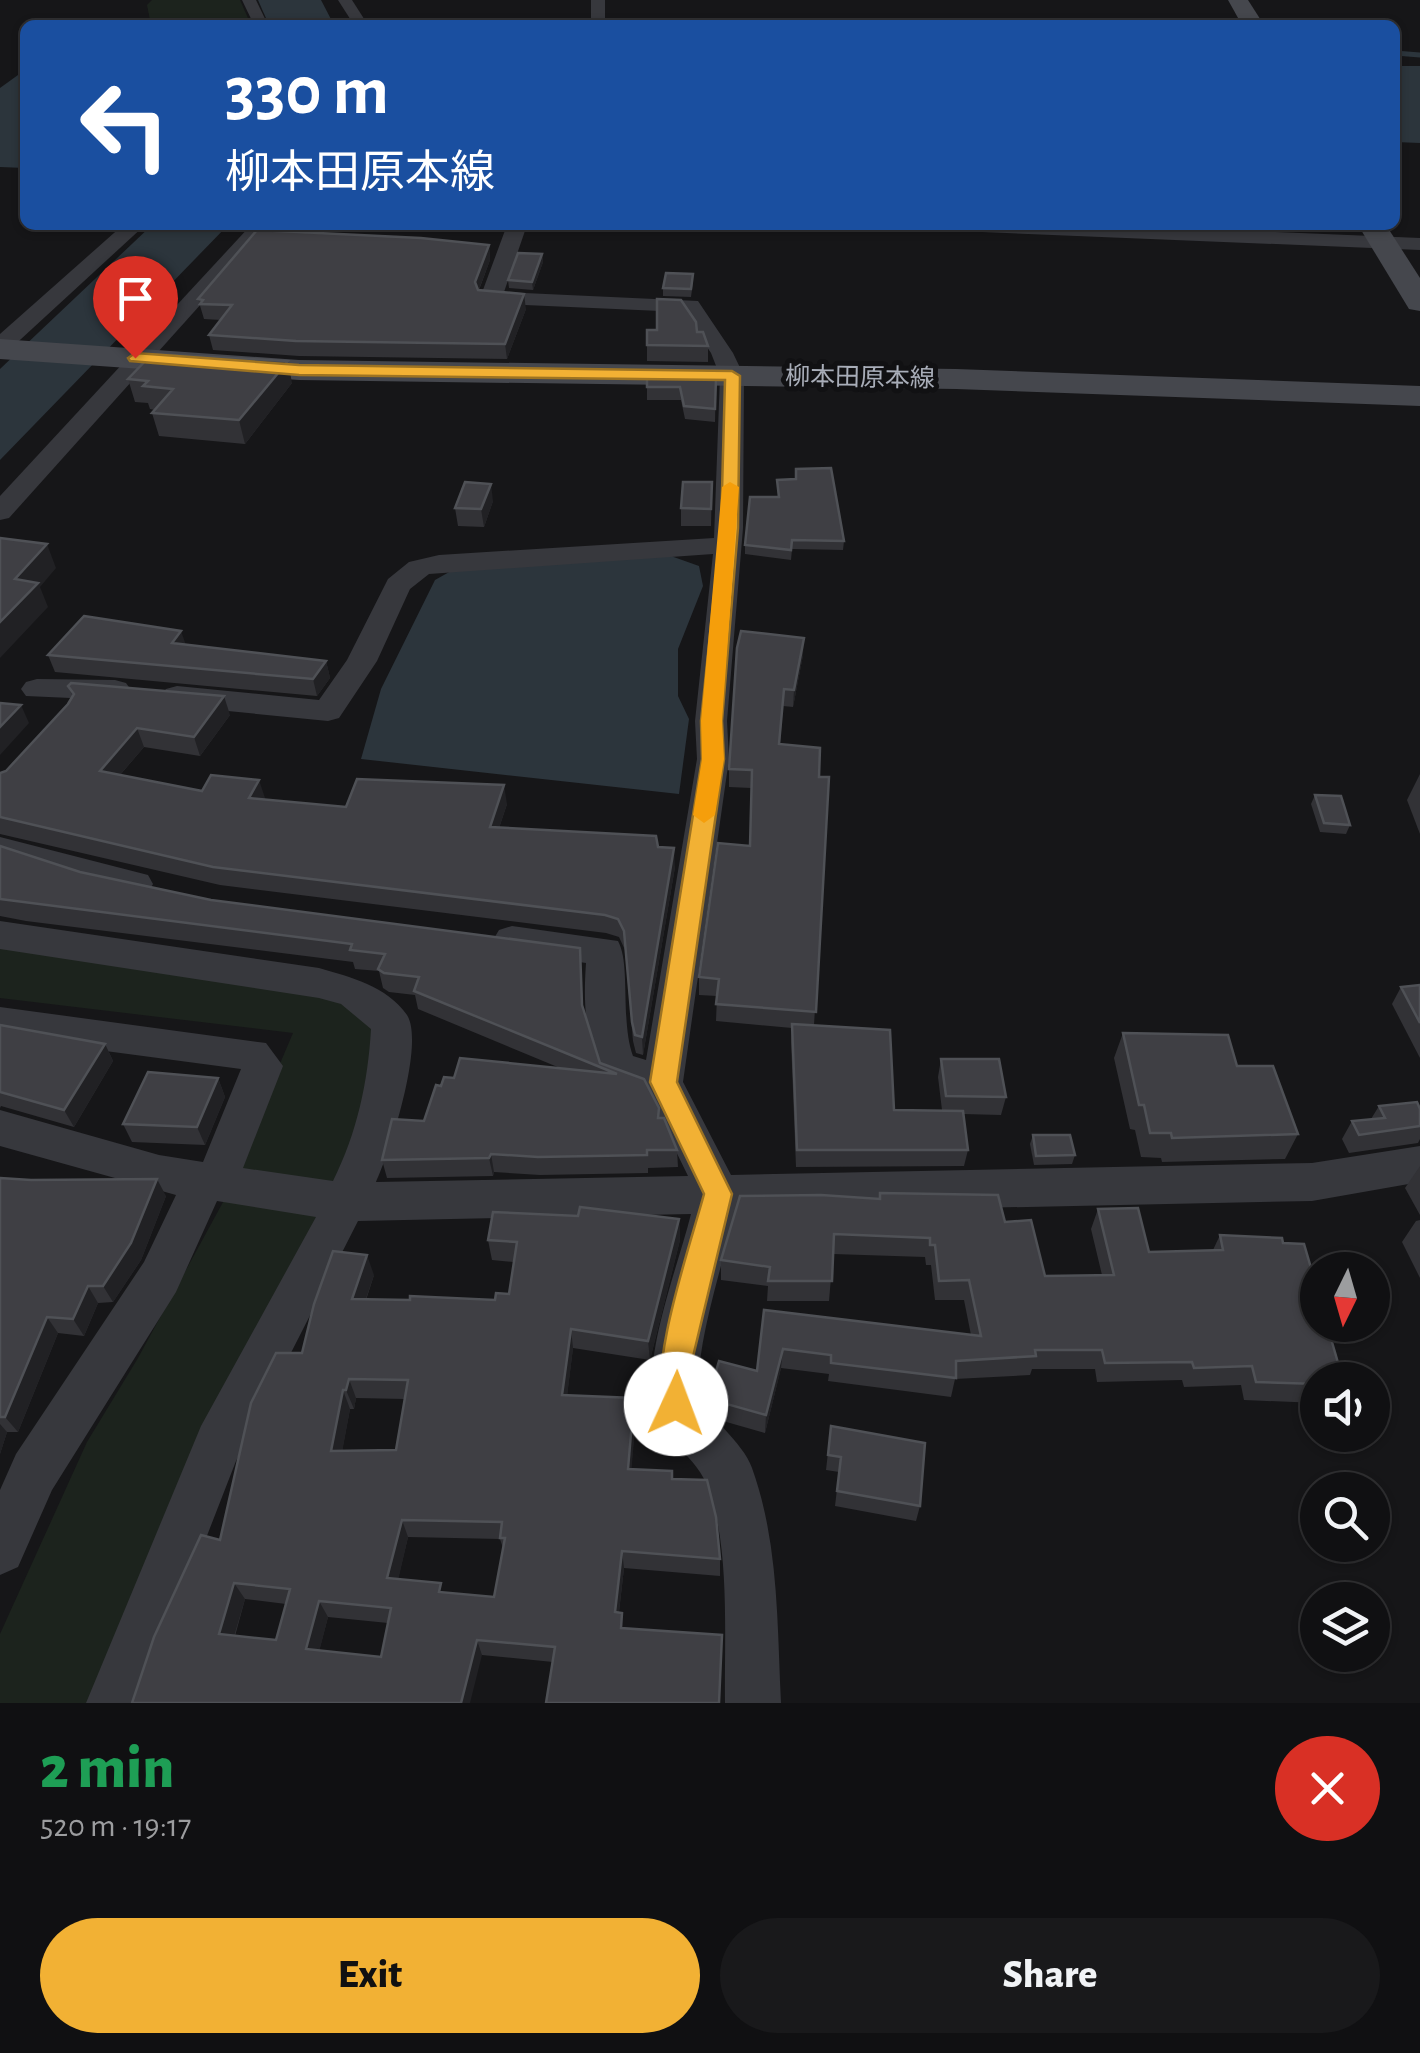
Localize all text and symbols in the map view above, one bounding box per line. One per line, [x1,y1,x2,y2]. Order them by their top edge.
text: 330 m [225,57,389,127]
icon: left [60,60,190,190]
text: 柳本田原本線 [225,151,495,196]
pin [93,256,178,359]
icon: arrive [108,271,163,326]
street label: 柳本田原本線 [785,362,935,392]
north arrow [1300,1252,1390,1342]
map controls [1300,1252,1390,1672]
position arrow [624,1352,728,1456]
button: sound [1300,1362,1390,1452]
button: search [1300,1472,1390,1562]
button: layers [1300,1582,1390,1672]
button: close [1275,1736,1380,1841]
text: 2 min [40,1739,174,1799]
text: 520 m · 19:17 [40,1810,191,1842]
button: Exit [40,1918,700,2033]
button: Share [720,1918,1380,2033]

